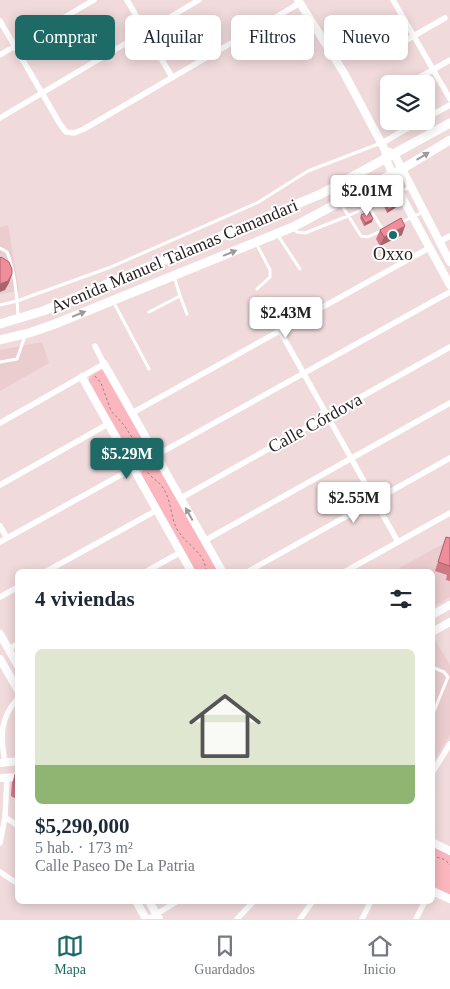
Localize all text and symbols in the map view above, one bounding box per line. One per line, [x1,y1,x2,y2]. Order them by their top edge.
chip: Comprar [15,15,115,60]
chip: Alquilar [125,15,221,60]
chip: Filtros [231,15,314,60]
chip: Nuevo [324,15,408,60]
map controls [380,75,435,130]
button: layers [380,75,435,130]
one-way arrow [416,152,431,160]
pin: $2.01M [326,174,408,217]
text: $2.01M [341,182,393,199]
street label: Avenida Manuel Talamas Camandari [47,195,301,317]
marker: Oxxo [387,229,399,241]
place label: Oxxo [373,244,413,264]
one-way arrow [223,249,238,257]
pin: $2.43M [245,296,327,339]
text: $2.43M [260,304,312,321]
one-way arrow [72,310,87,317]
street label: Calle Córdova [264,389,366,457]
pin: $5.29M [86,438,168,480]
text: $5.29M [101,445,153,462]
pin: $2.55M [313,482,395,524]
text: $2.55M [328,489,380,506]
one-way arrow [185,507,194,520]
icon: filters [387,585,415,613]
text: 4 viviendas [35,587,135,611]
icon: home [180,681,270,771]
text: $5,290,000 [35,814,130,838]
text: 5 hab. · 173 m² [35,839,133,856]
text: Calle Paseo De La Patria [35,857,195,874]
tab: Mapa [54,932,86,978]
tab: Guardados [194,932,255,978]
tab: Inicio [363,932,396,978]

